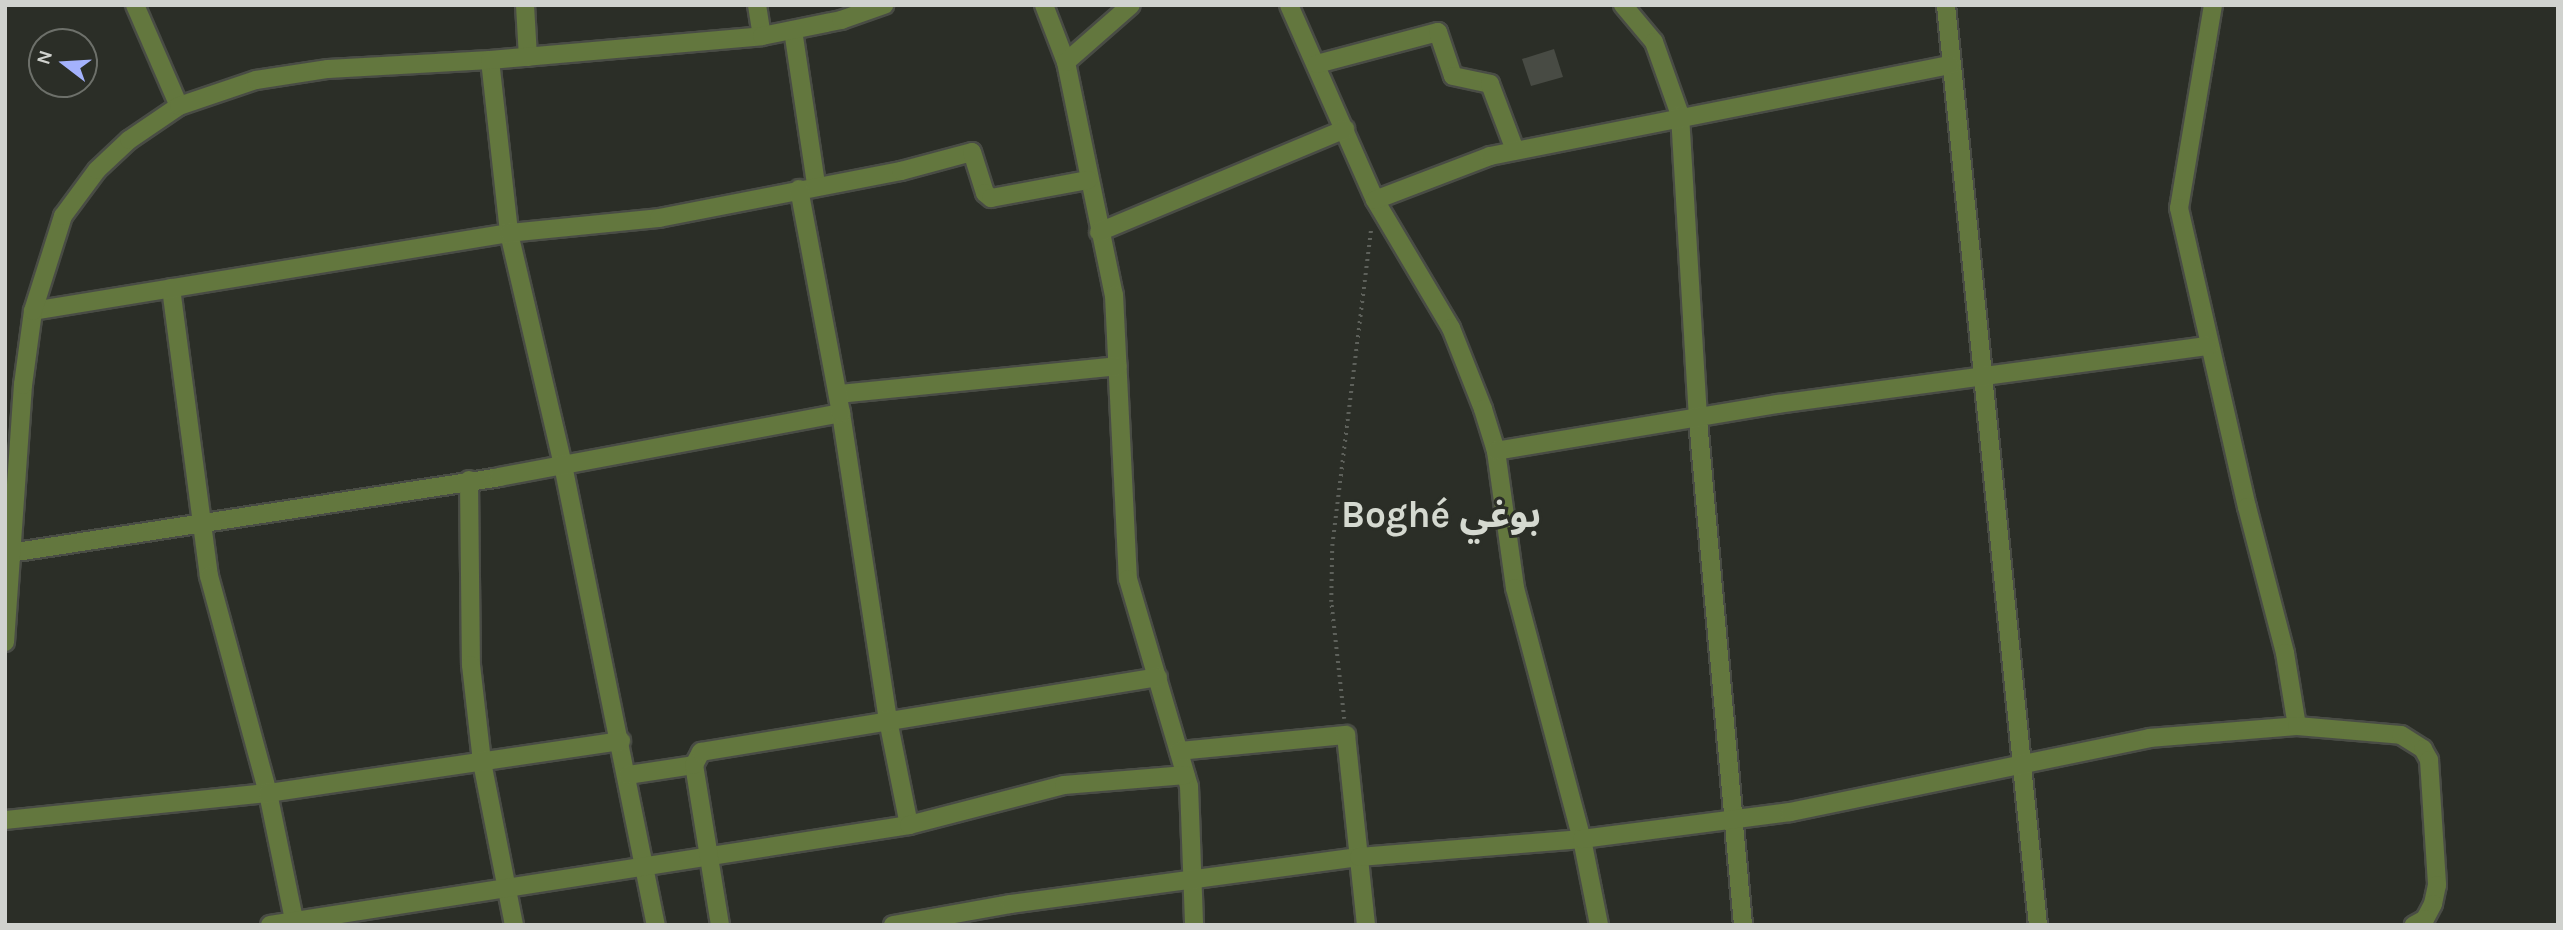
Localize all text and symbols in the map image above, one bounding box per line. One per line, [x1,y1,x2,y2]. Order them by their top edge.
north arrow [28,28,98,98]
text: N [32,48,57,67]
district label: Boghé بوغي [1341,493,1541,537]

